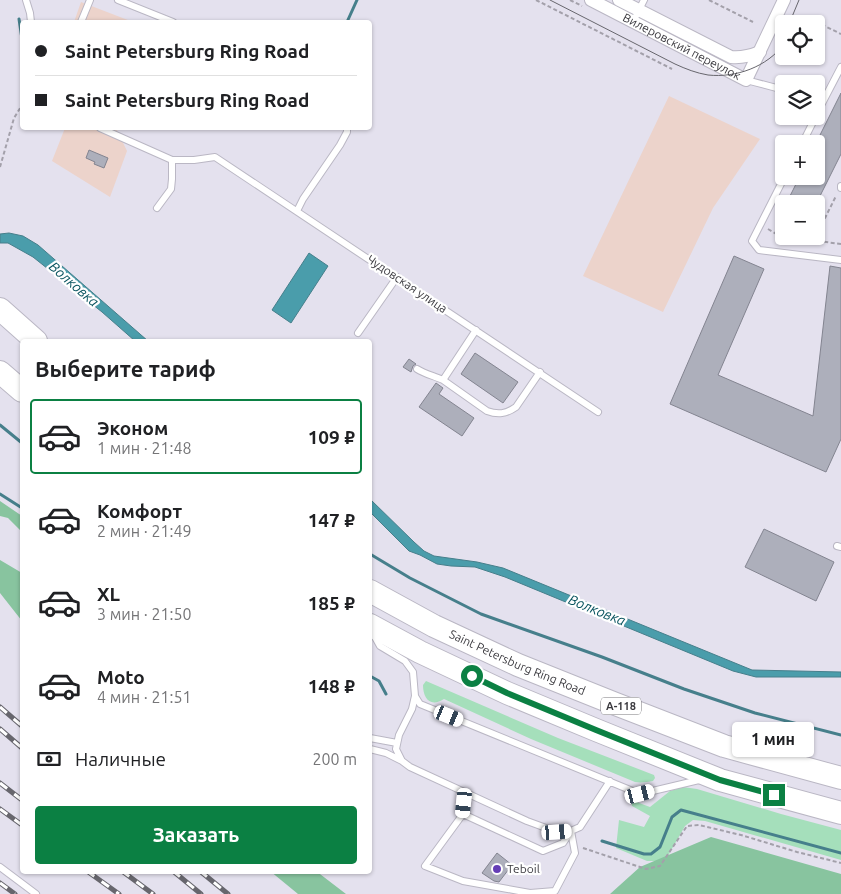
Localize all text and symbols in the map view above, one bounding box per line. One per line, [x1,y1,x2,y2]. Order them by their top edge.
street label: Вилеровский переулок [621,11,743,82]
map controls [775,15,825,245]
button: locate [775,15,825,65]
text: Saint Petersburg Ring Road [65,40,309,62]
button: layers [775,75,825,125]
text: Saint Petersburg Ring Road [65,89,309,111]
button: + [775,135,825,185]
button: − [775,195,825,245]
street label: Чудовская улица [365,252,450,315]
water label: Волковка [46,258,102,310]
text: Выберите тариф [35,356,216,381]
icon: car [37,414,82,459]
text: Эконом [97,417,168,439]
text: 109 ₽ [308,426,355,448]
text: 1 мин · 21:48 [97,439,191,457]
icon: car [37,497,82,542]
text: Комфорт [97,500,182,522]
text: 147 ₽ [308,509,355,531]
text: 2 мин · 21:49 [97,522,191,540]
icon: car [37,580,82,625]
text: XL [97,583,120,605]
water label: Волковка [566,591,628,629]
text: 185 ₽ [308,592,355,614]
text: 3 мин · 21:50 [97,605,191,623]
street label: Saint Petersburg Ring Road [447,627,587,697]
icon: car [37,663,82,708]
route start [461,665,483,687]
text: Moto [97,666,145,688]
text: 148 ₽ [308,675,355,697]
text: 4 мин · 21:51 [97,688,191,706]
road number: А-118 [601,698,641,714]
car [432,703,465,729]
callout: 1 мин [733,722,815,758]
text: 1 мин [751,730,795,748]
icon: cash [35,745,63,773]
text: Наличные [75,748,166,770]
text: 200 m [312,750,357,768]
car [623,783,656,805]
route end [763,784,785,806]
car [454,787,473,819]
button: Заказать [35,806,357,864]
car [541,823,572,841]
place label: Teboil [507,862,540,875]
marker: Teboil [491,863,503,875]

